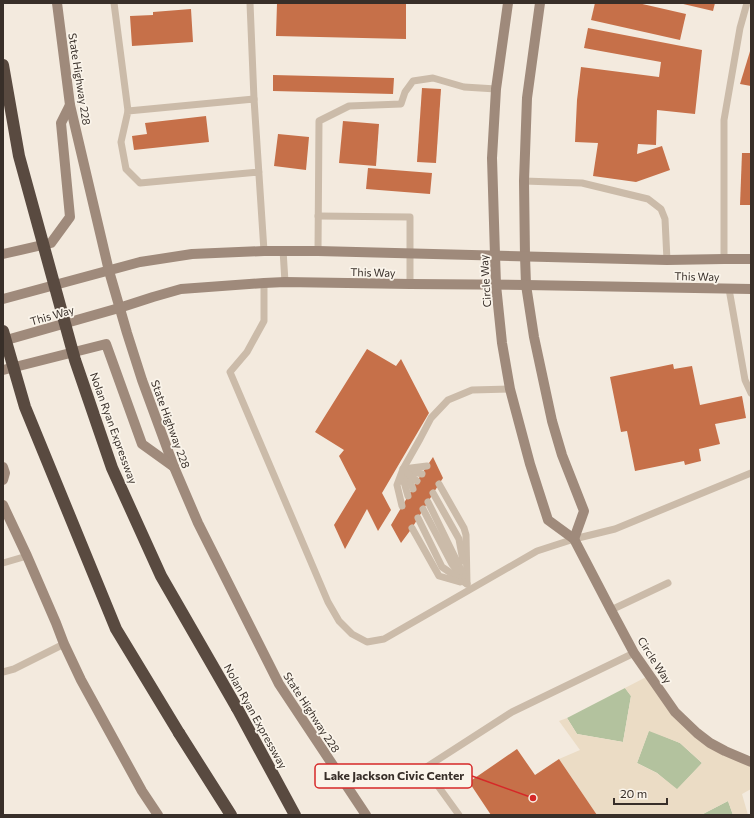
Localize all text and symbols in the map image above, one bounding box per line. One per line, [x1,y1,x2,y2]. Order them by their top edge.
street label: State Highway 228 [66,32,94,126]
street label: Circle Way [477,254,493,308]
street label: This Way [350,265,396,279]
street label: This Way [674,269,720,283]
street label: This Way [28,302,76,327]
street label: Nolan Ryan Expressway [88,370,140,486]
street label: State Highway 228 [149,378,193,470]
street label: Circle Way [635,634,675,686]
street label: Nolan Ryan Expressway [222,661,290,771]
street label: State Highway 228 [281,669,343,755]
callout: Lake Jackson Civic Center [315,764,472,788]
text: Lake Jackson Civic Center [324,768,464,783]
scale bar [614,780,667,806]
text: 20 m [620,786,647,800]

